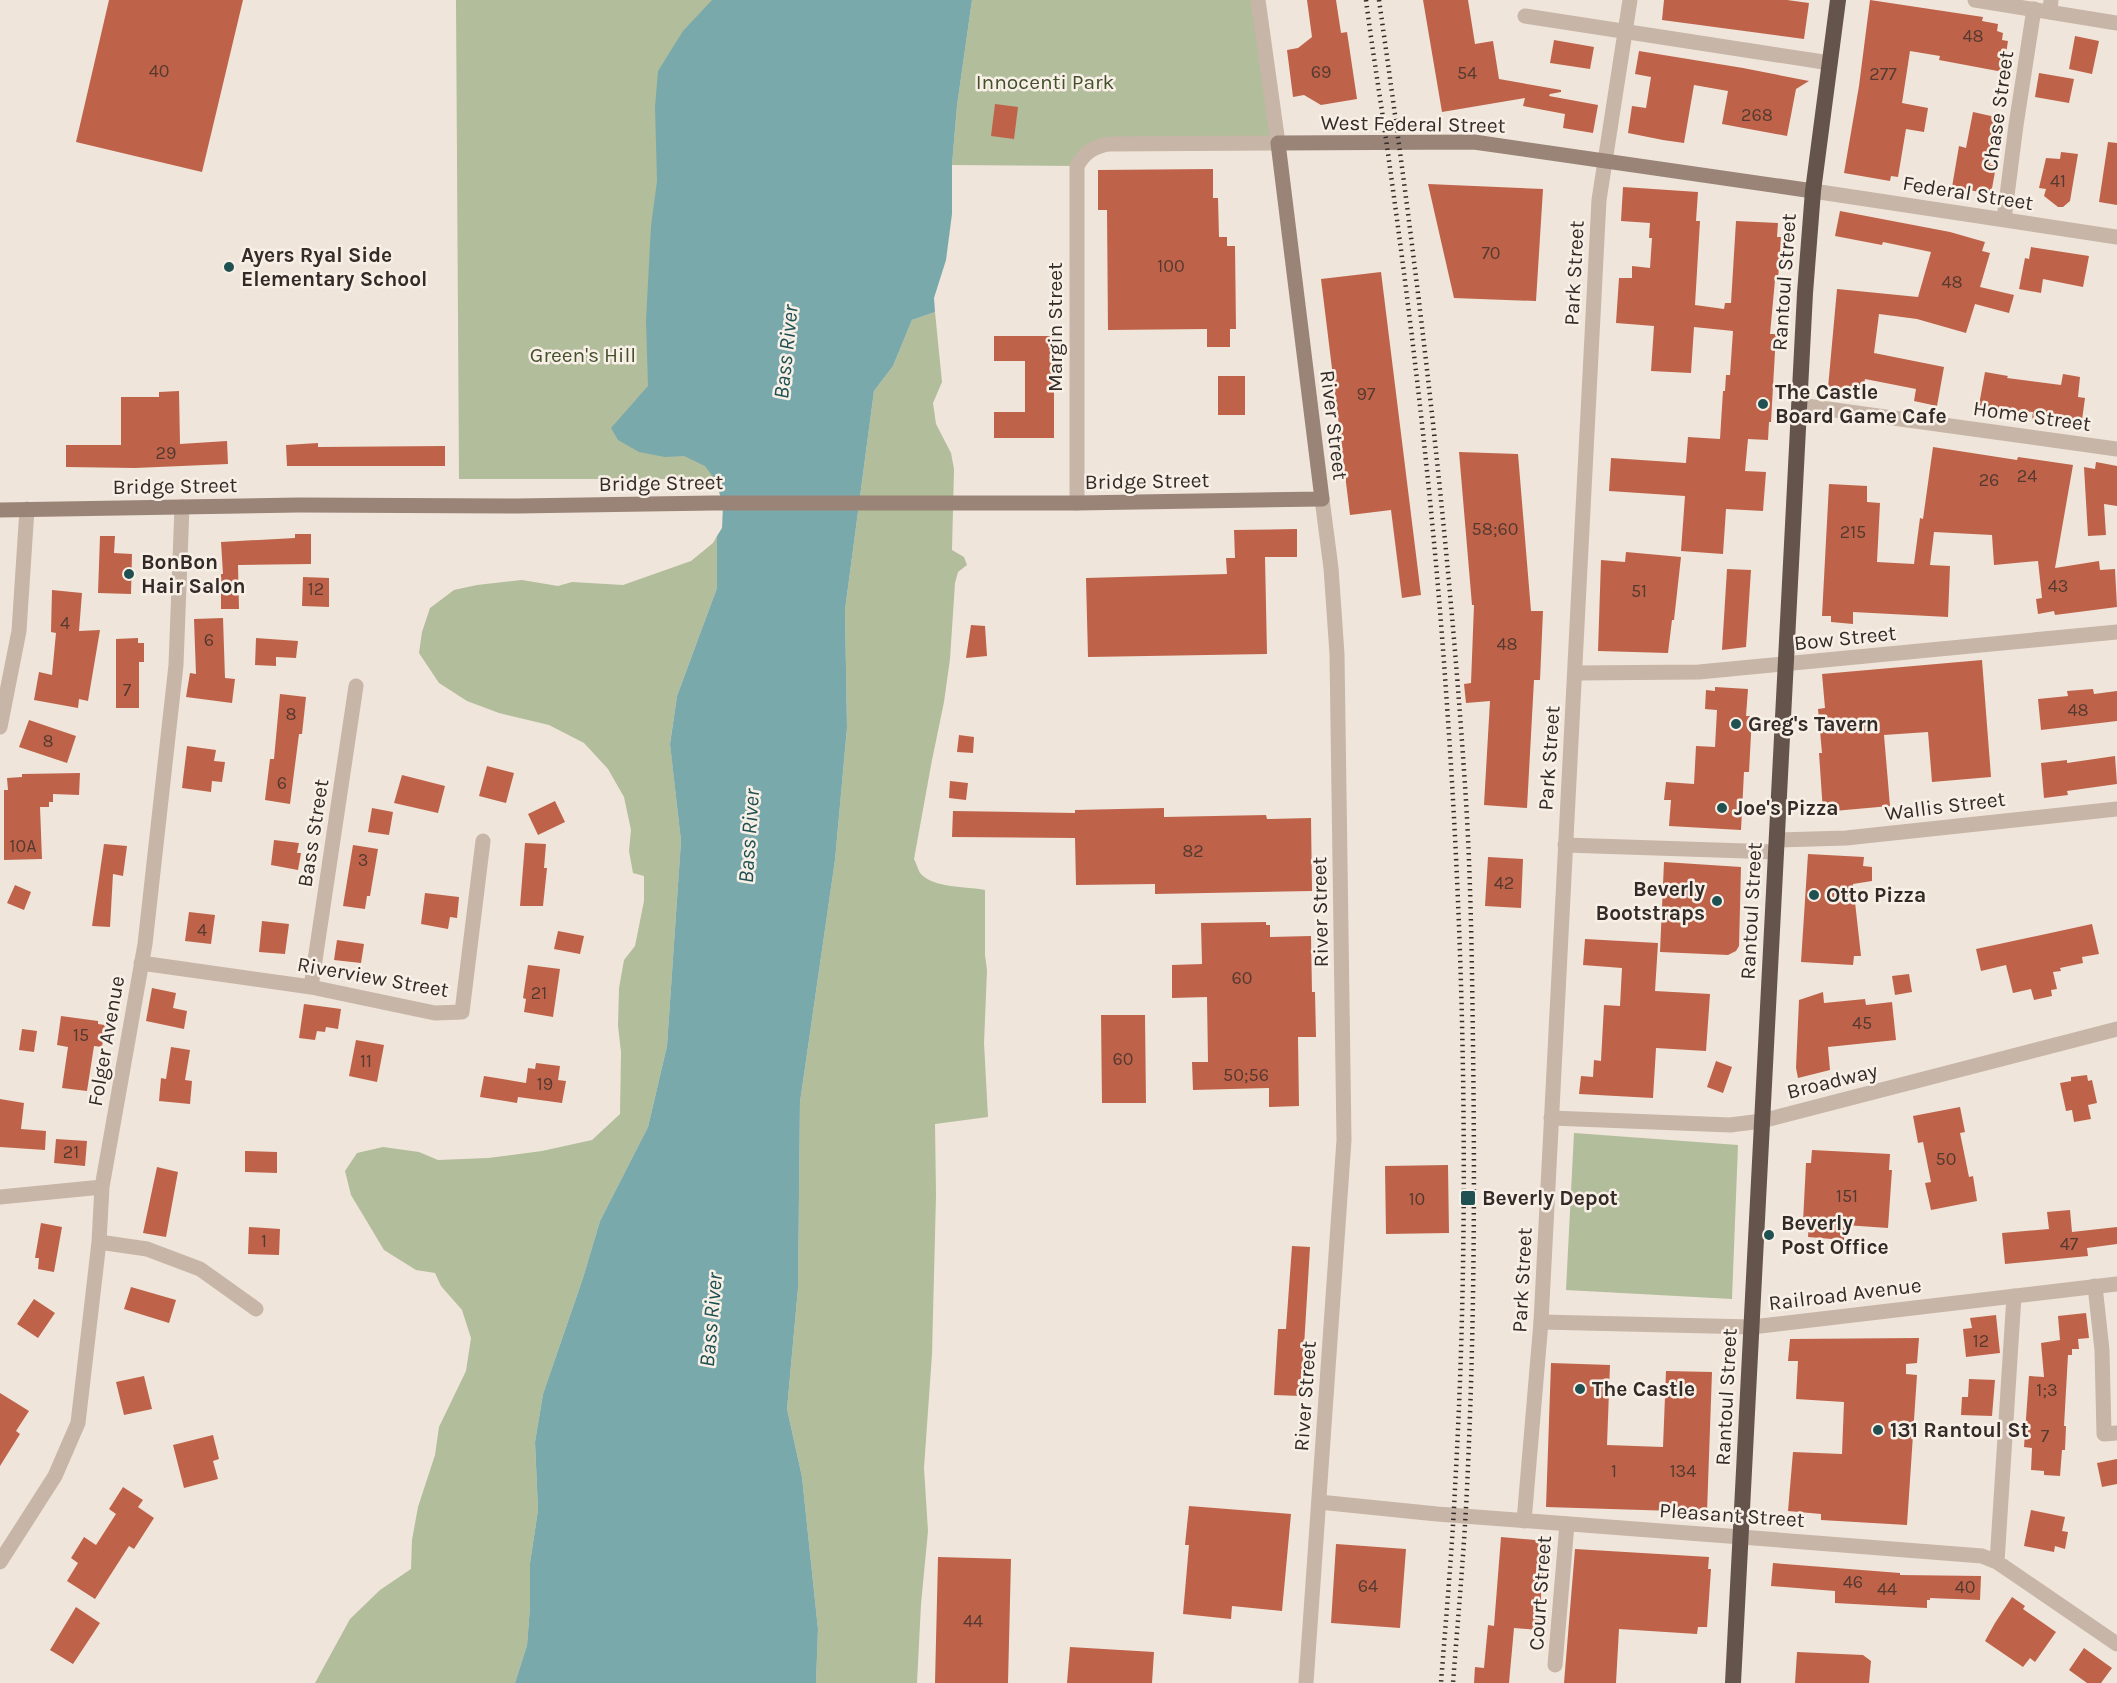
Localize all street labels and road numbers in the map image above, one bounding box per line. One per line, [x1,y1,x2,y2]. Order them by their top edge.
street label: Chase Street [1978,49,2018,173]
street label: West Federal Street [1320,110,1506,138]
street label: Federal Street [1901,171,2035,215]
street label: Rantoul Street [1767,212,1801,352]
street label: Park Street [1559,220,1589,326]
street label: Margin Street [1043,262,1067,392]
street label: River Street [1315,369,1353,481]
street label: Home Street [1972,396,2092,436]
street label: Bridge Street [1084,468,1210,494]
street label: Bridge Street [598,470,724,496]
street label: Bridge Street [112,473,238,499]
street label: Bow Street [1793,621,1897,655]
street label: Park Street [1533,705,1565,811]
street label: Bass Street [293,777,333,889]
street label: Wallis Street [1883,787,2007,825]
street label: Rantoul Street [1735,842,1767,980]
street label: River Street [1307,856,1333,968]
street label: Riverview Street [295,952,451,1002]
street label: Folger Avenue [83,974,129,1108]
street label: Broadway [1784,1058,1880,1104]
street label: Park Street [1507,1227,1537,1333]
street label: Railroad Avenue [1767,1273,1923,1315]
street label: Rantoul Street [1710,1328,1742,1466]
street label: River Street [1289,1340,1321,1452]
street label: Pleasant Street [1659,1498,1806,1532]
street label: Court Street [1524,1535,1556,1651]

